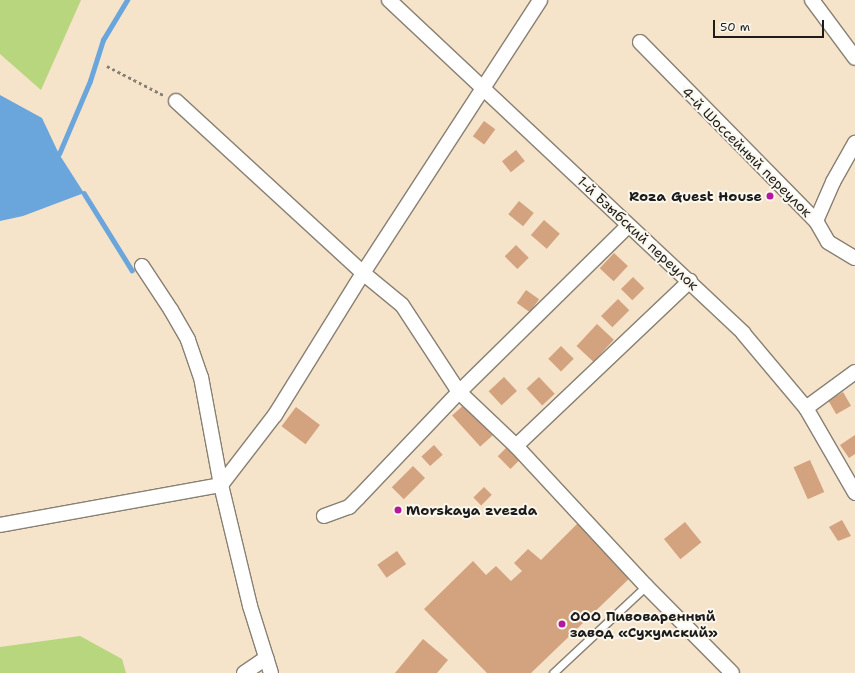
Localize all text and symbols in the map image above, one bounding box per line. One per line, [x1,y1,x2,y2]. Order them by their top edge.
scale bar [715,12,826,38]
text: 50 m [720,19,750,35]
street label: 4-й Шоссейный переулок [678,83,816,221]
street label: 1-й Бзыбский переулок [574,172,702,294]
place label: Roza Guest House [629,188,762,204]
marker: Roza Guest House [765,191,775,201]
place label: Morskaya zvezda [406,502,537,518]
marker: Morskaya zvezda [393,505,403,515]
place label: ООО Пивоваренный завод «Сухумский» [570,608,718,640]
marker: ООО Пивоваренный завод «Сухумский» [557,619,567,629]

